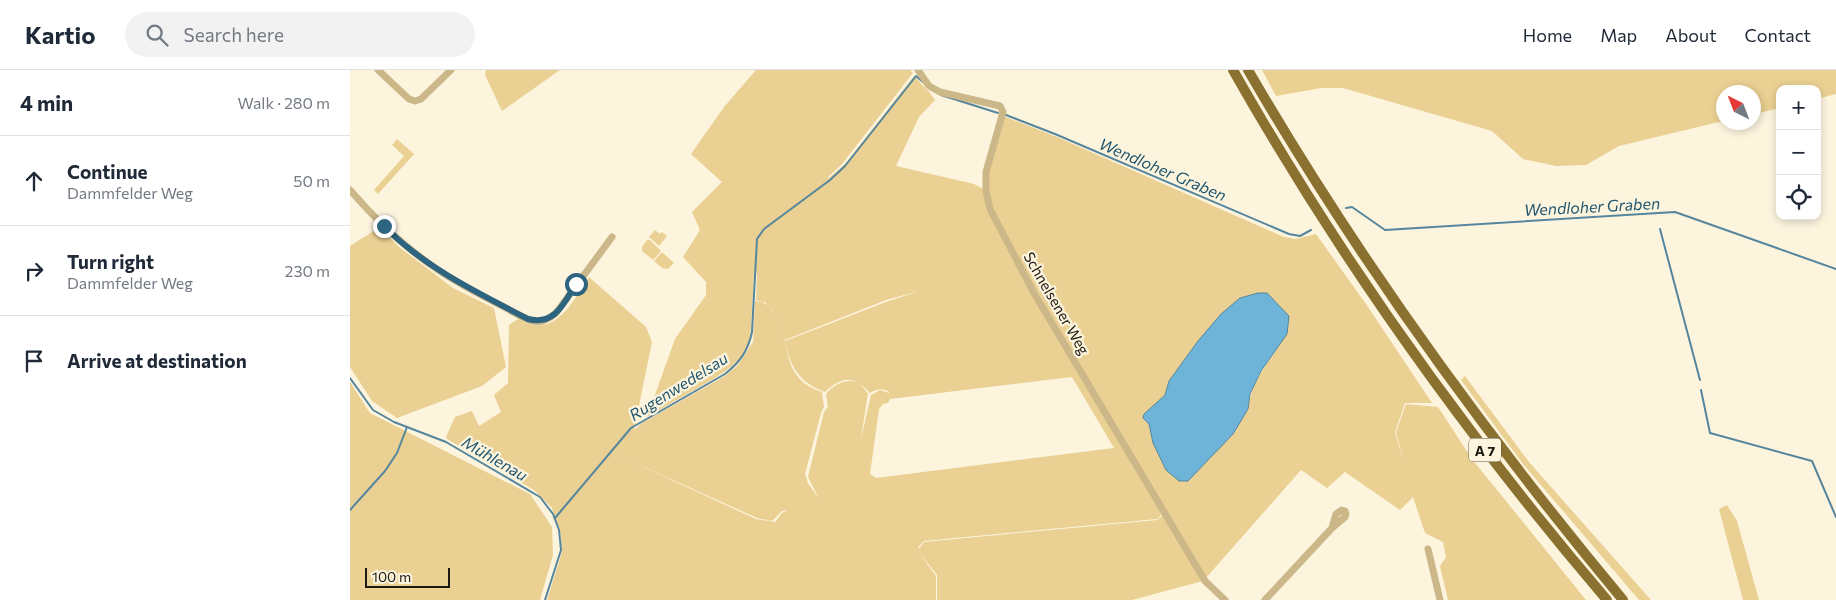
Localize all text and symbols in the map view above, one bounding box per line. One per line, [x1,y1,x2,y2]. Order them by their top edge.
search box [125,12,475,57]
text: Kartio [25,20,95,49]
icon: search [143,21,171,49]
text: Search here [183,23,284,46]
text: Home [1523,24,1572,46]
text: Map [1600,24,1637,46]
text: About [1665,24,1717,46]
text: Contact [1745,24,1811,46]
north arrow [1716,85,1761,130]
map controls [1776,85,1821,220]
button: + [1776,85,1821,130]
text: 4 min [20,90,73,115]
text: Walk · 280 m [238,93,330,112]
button: − [1776,130,1821,175]
water label: Wendloher Graben [1097,134,1229,204]
text: Continue [67,160,147,183]
icon: ahead [20,167,48,195]
text: 50 m [293,171,330,190]
button: locate [1776,175,1821,220]
text: Dammfelder Weg [67,183,193,202]
water label: Wendloher Graben [1523,193,1661,219]
route end [373,215,396,238]
street label: Schnelsener Weg [1020,248,1094,358]
text: Turn right [67,250,154,273]
icon: right [20,257,48,285]
text: 230 m [285,261,330,280]
text: Dammfelder Weg [67,273,193,292]
route start [565,273,588,296]
icon: arrive [20,347,48,375]
water label: Rugenwedelsau [625,348,731,424]
text: Arrive at destination [67,349,247,372]
water label: Mühlenau [459,432,531,484]
road number: A 7 [1469,438,1501,462]
scale bar [365,565,450,588]
text: 100 m [372,568,411,585]

